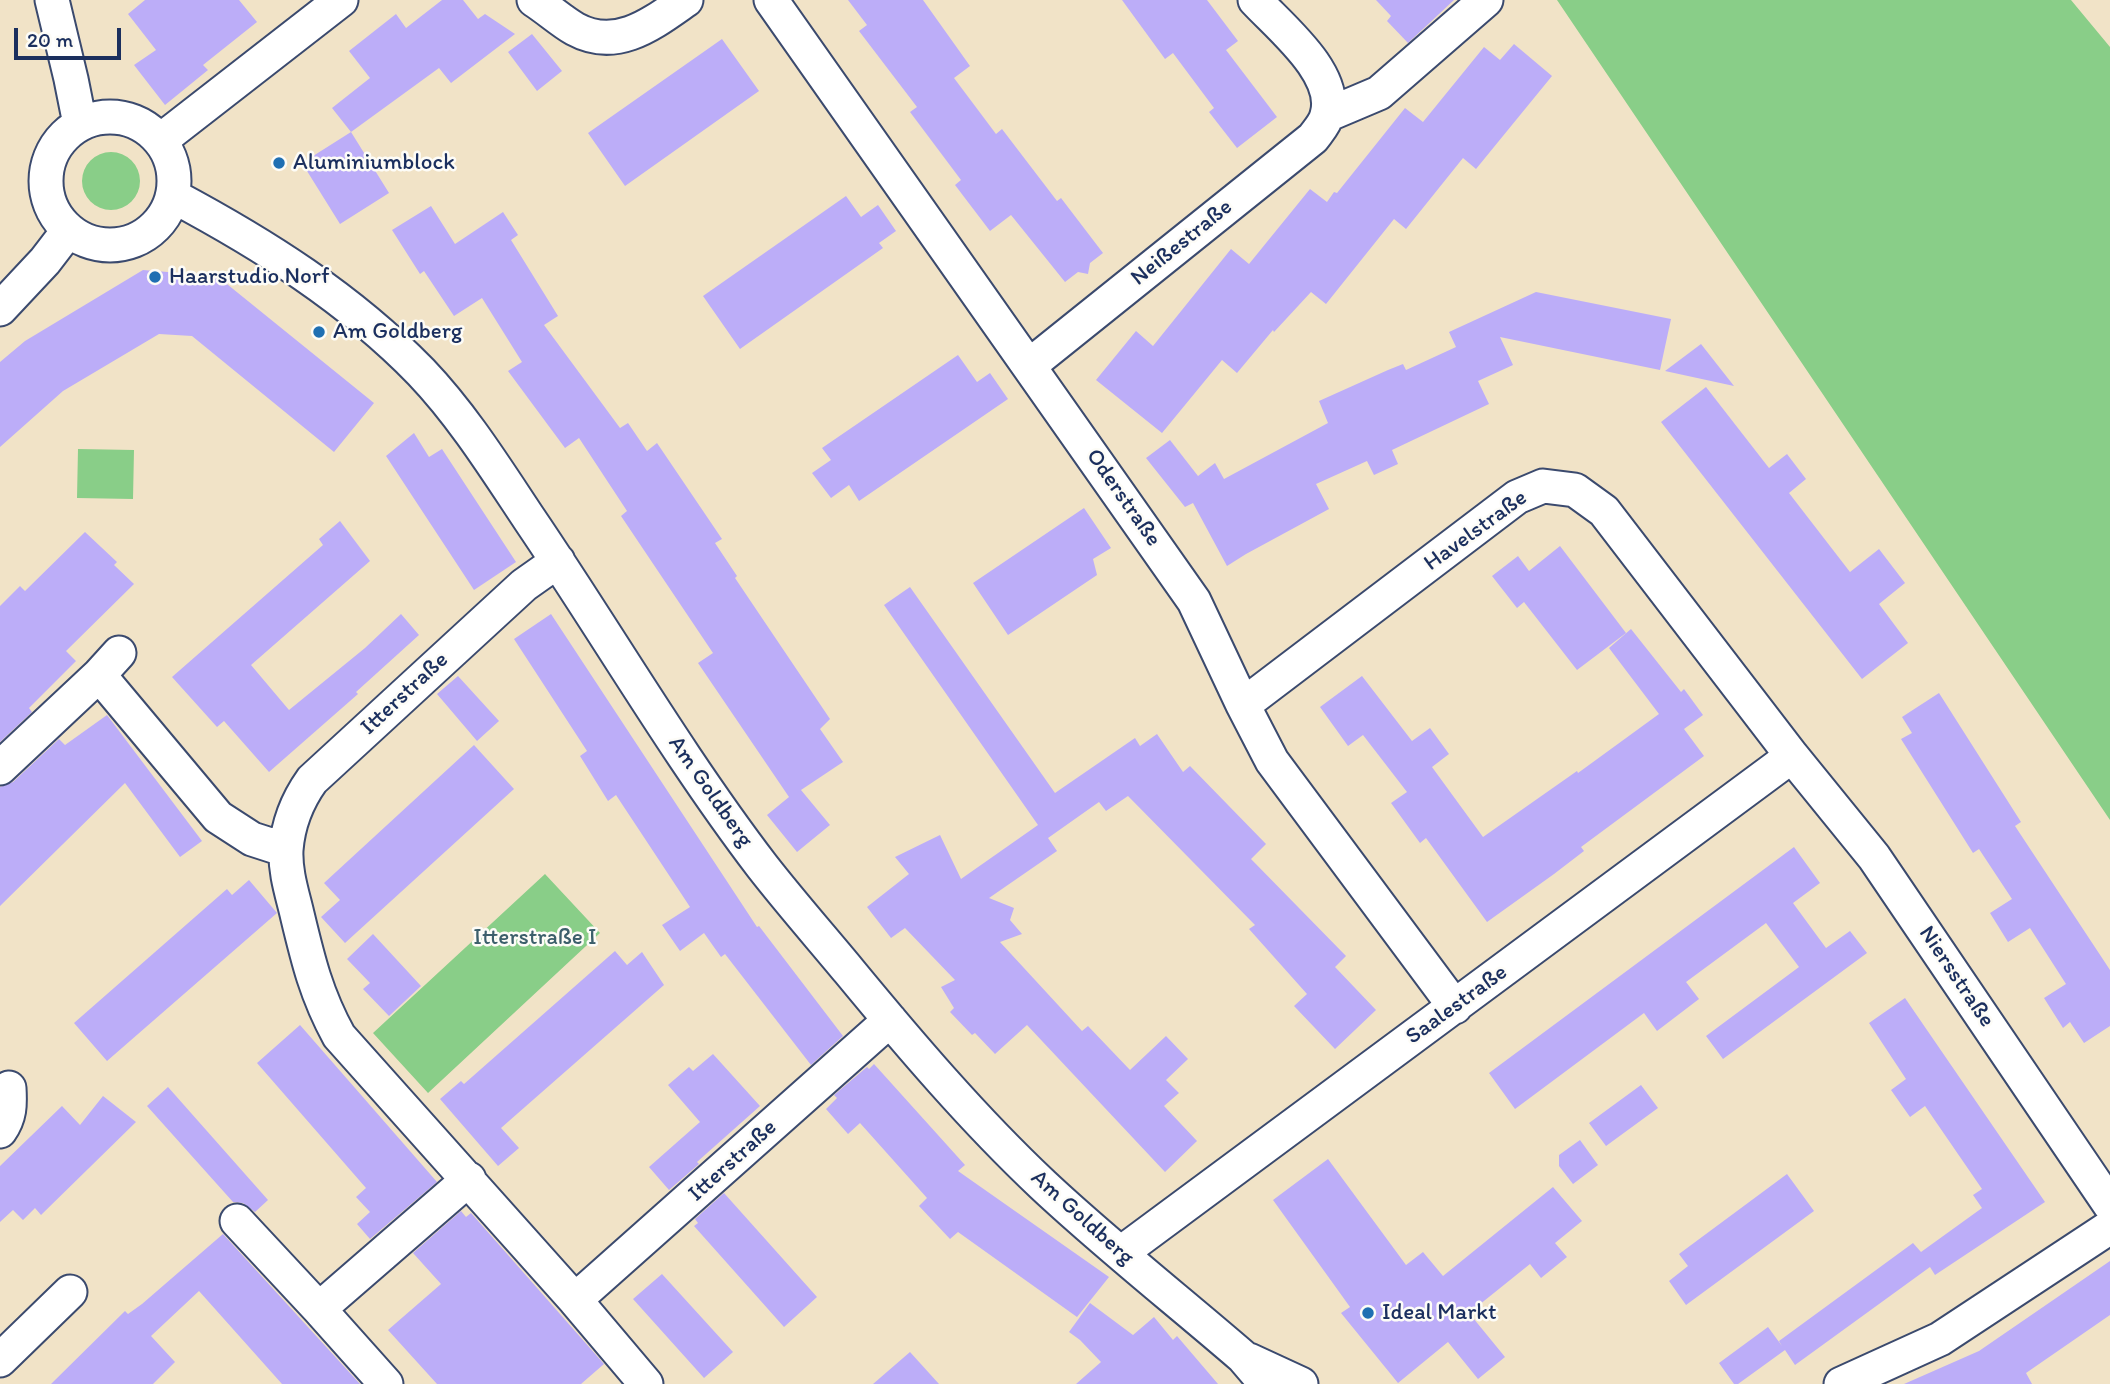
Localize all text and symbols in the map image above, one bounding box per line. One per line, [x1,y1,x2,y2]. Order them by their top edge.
scale bar [18,14,124,58]
text: 20 m [27,27,73,52]
place label: Aluminiumblock [293,149,455,177]
marker: Aluminiumblock [271,155,287,171]
street label: Neißestraße [1126,194,1238,292]
place label: Haarstudio Norf [169,263,330,291]
marker: Haarstudio Norf [147,269,163,285]
place label: Am Goldberg [333,318,462,346]
marker: Am Goldberg [311,324,327,340]
street label: Oderstraße [1079,444,1167,552]
street label: Havelstraße [1419,484,1533,578]
street label: Itterstraße [356,647,454,741]
street label: Am Goldberg [662,731,758,853]
street label: Niersstraße [1912,921,2000,1033]
park label: Itterstraße I [473,924,597,952]
street label: Saalestraße [1401,959,1513,1051]
street label: Itterstraße [683,1114,783,1208]
street label: Am Goldberg [1025,1164,1139,1272]
place label: Ideal Markt [1382,1299,1497,1327]
marker: Ideal Markt [1360,1305,1376,1321]

